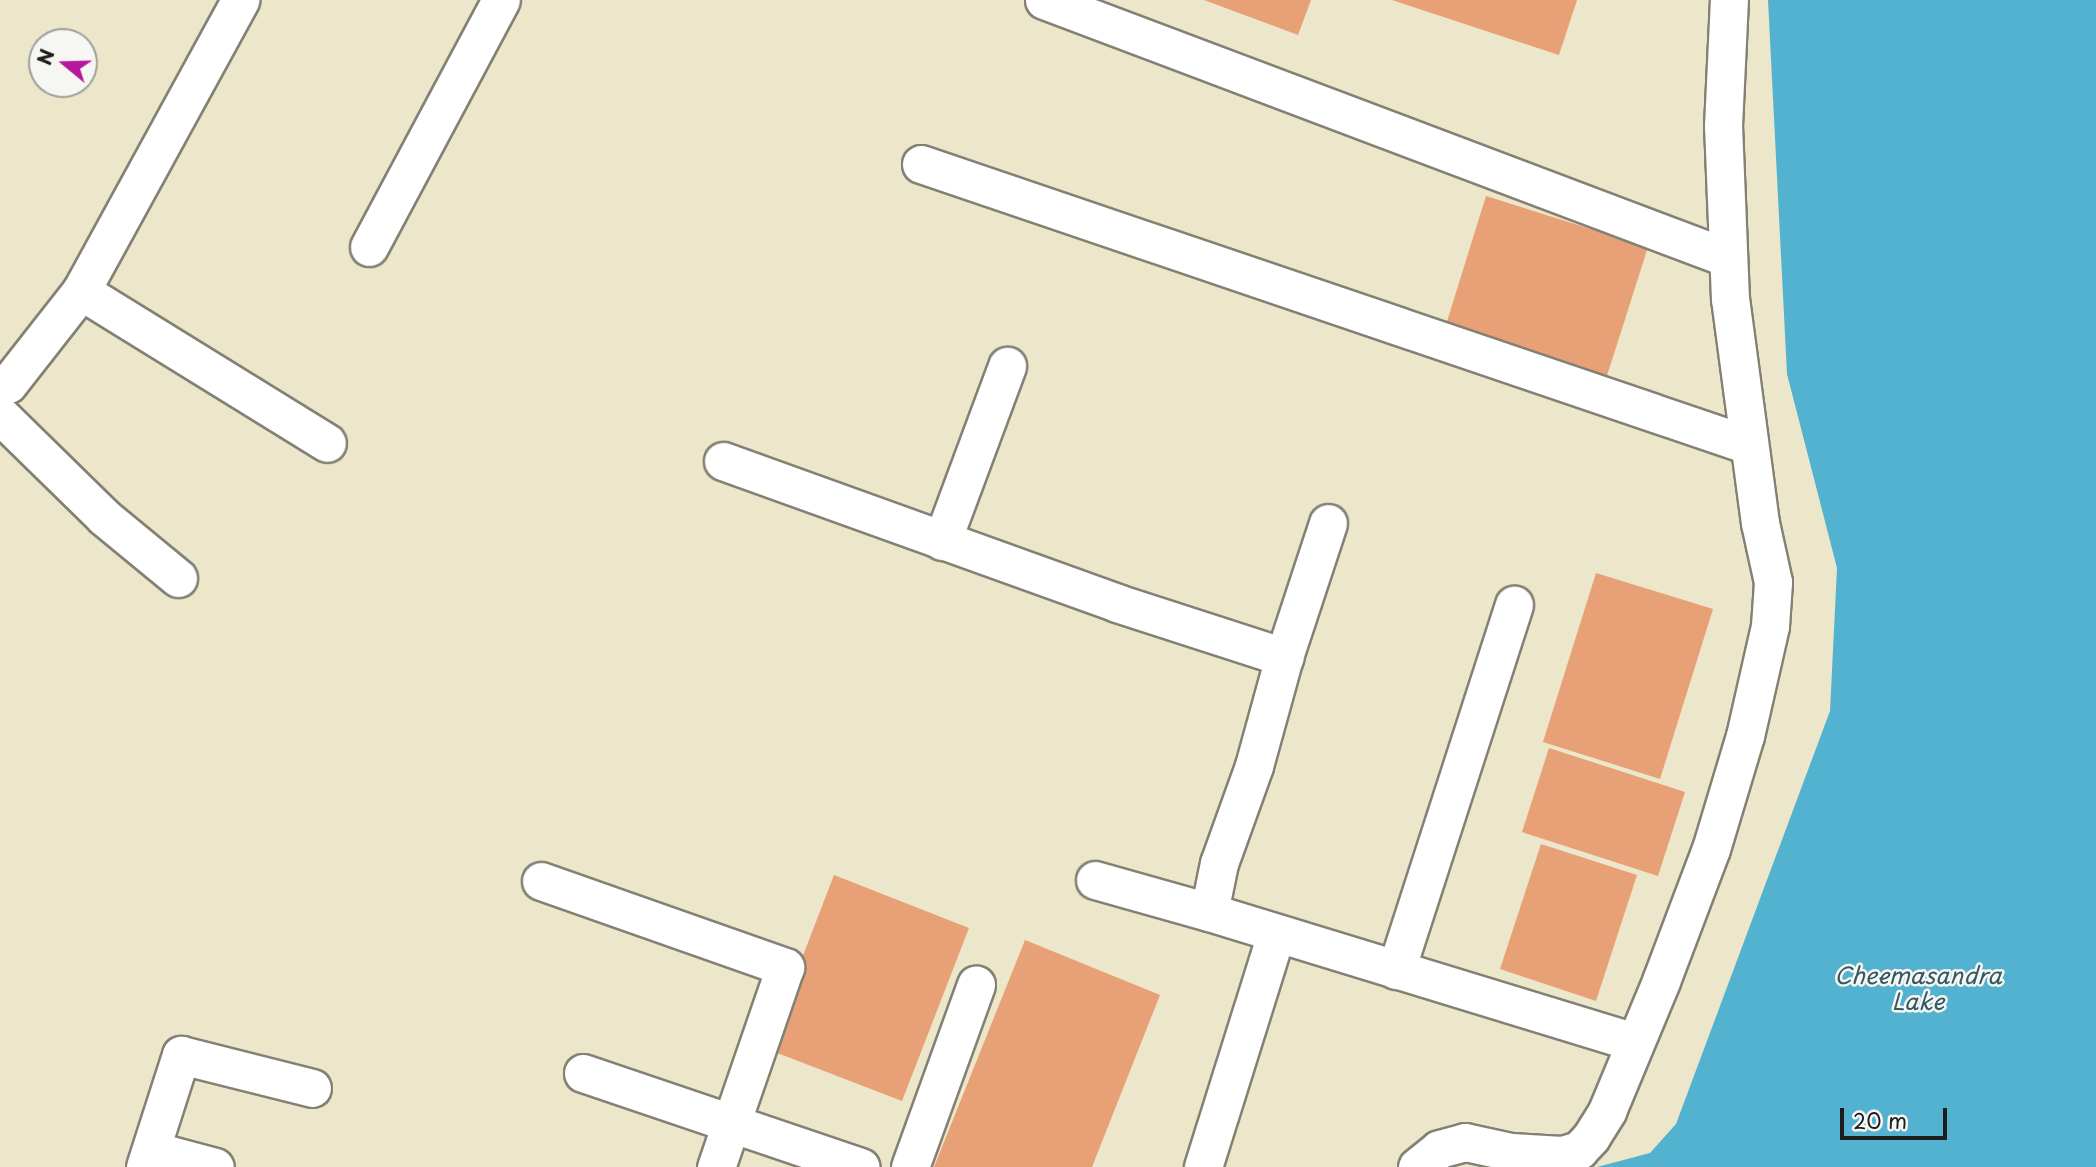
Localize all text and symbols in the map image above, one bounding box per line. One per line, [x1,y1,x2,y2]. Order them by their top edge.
north arrow [28,28,98,98]
text: N [29,45,61,68]
water label: Cheemasandra Lake [1834,961,2002,1015]
scale bar [1844,1094,1951,1138]
text: 20 m [1853,1104,1907,1136]

